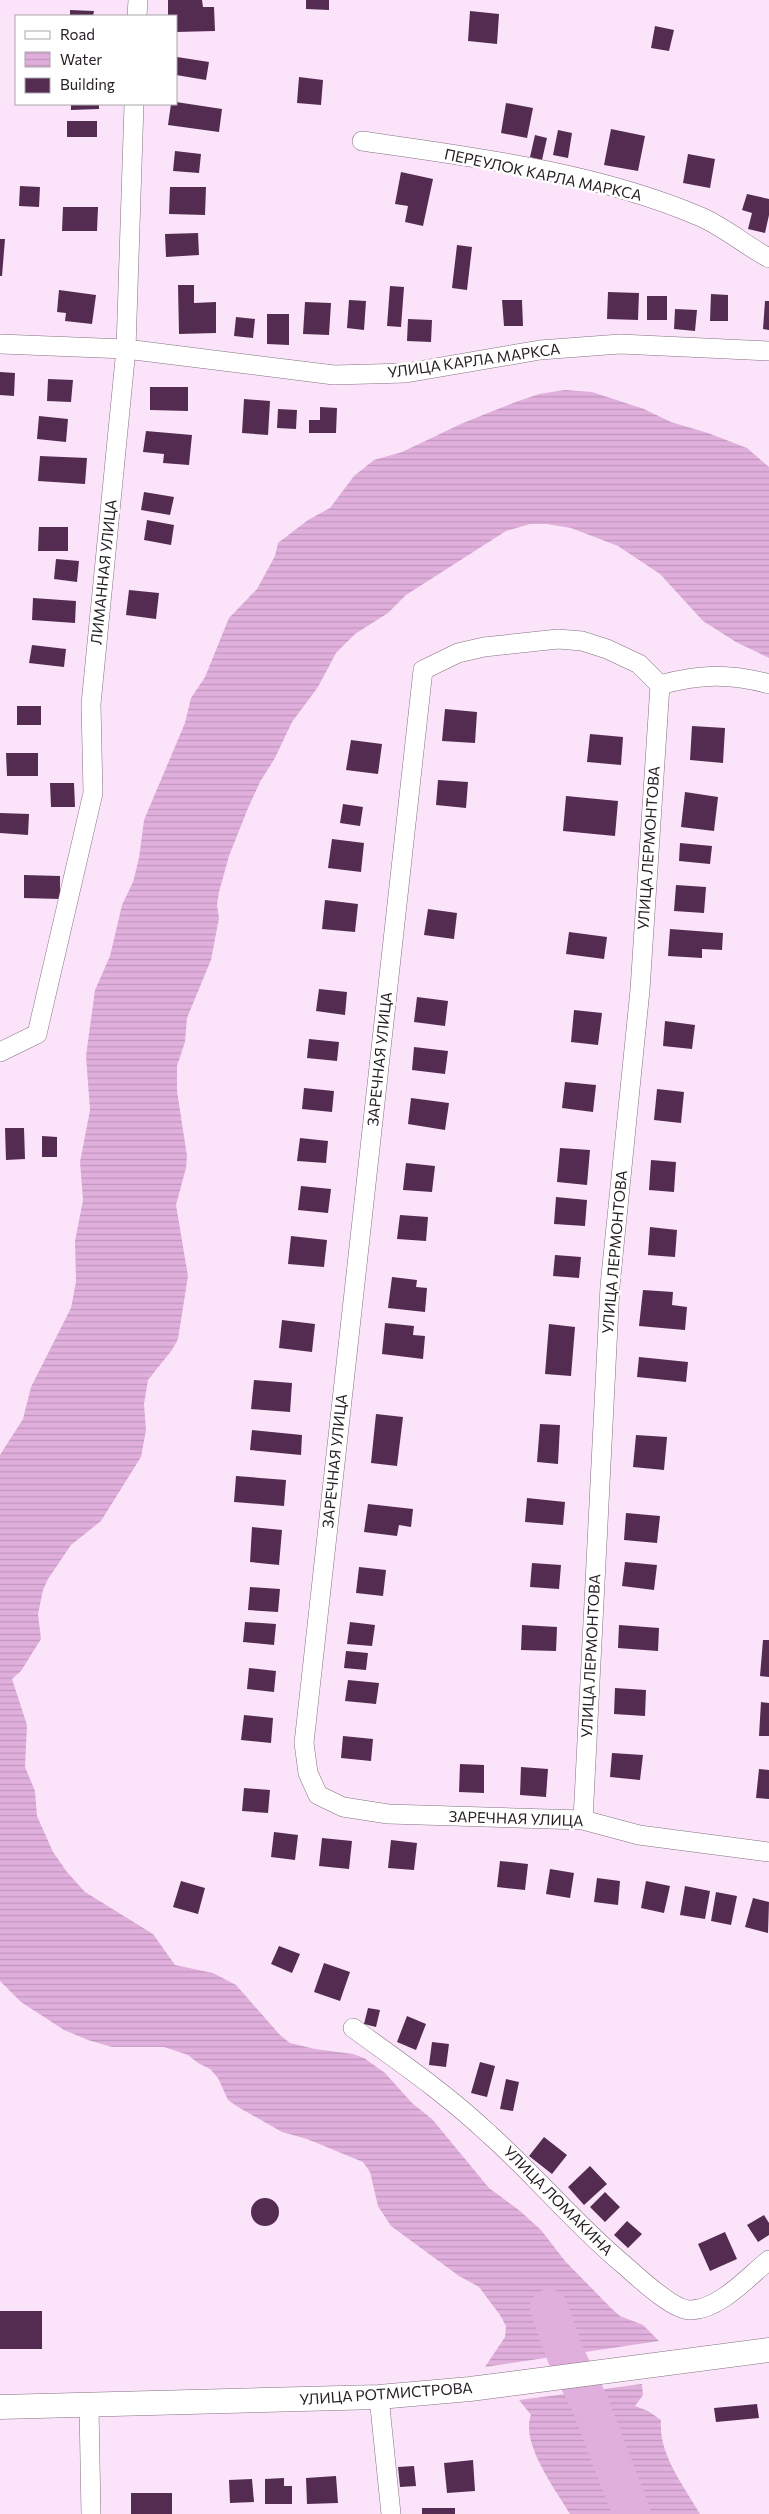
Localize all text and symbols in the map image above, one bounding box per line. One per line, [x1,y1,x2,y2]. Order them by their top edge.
legend [15,15,178,105]
text: Road [60,25,95,43]
text: Water [60,50,102,68]
text: Building [60,75,115,93]
street label: ПЕРЕУЛОК КАРЛА МАРКСА [443,144,644,204]
street label: УЛИЦА КАРЛА МАРКСА [386,339,561,381]
street label: ЛИМАННАЯ УЛИЦА [86,498,120,646]
street label: УЛИЦА ЛЕРМОНТОВА [633,765,663,931]
street label: ЗАРЕЧНАЯ УЛИЦА [363,991,395,1127]
street label: УЛИЦА ЛЕРМОНТОВА [598,1169,630,1335]
street label: ЗАРЕЧНАЯ УЛИЦА [318,1393,350,1529]
street label: УЛИЦА ЛЕРМОНТОВА [577,1573,603,1738]
street label: ЗАРЕЧНАЯ УЛИЦА [448,1807,584,1829]
street label: УЛИЦА ЛОМАКИНА [500,2142,617,2259]
street label: УЛИЦА РОТМИСТРОВА [299,2378,473,2408]

